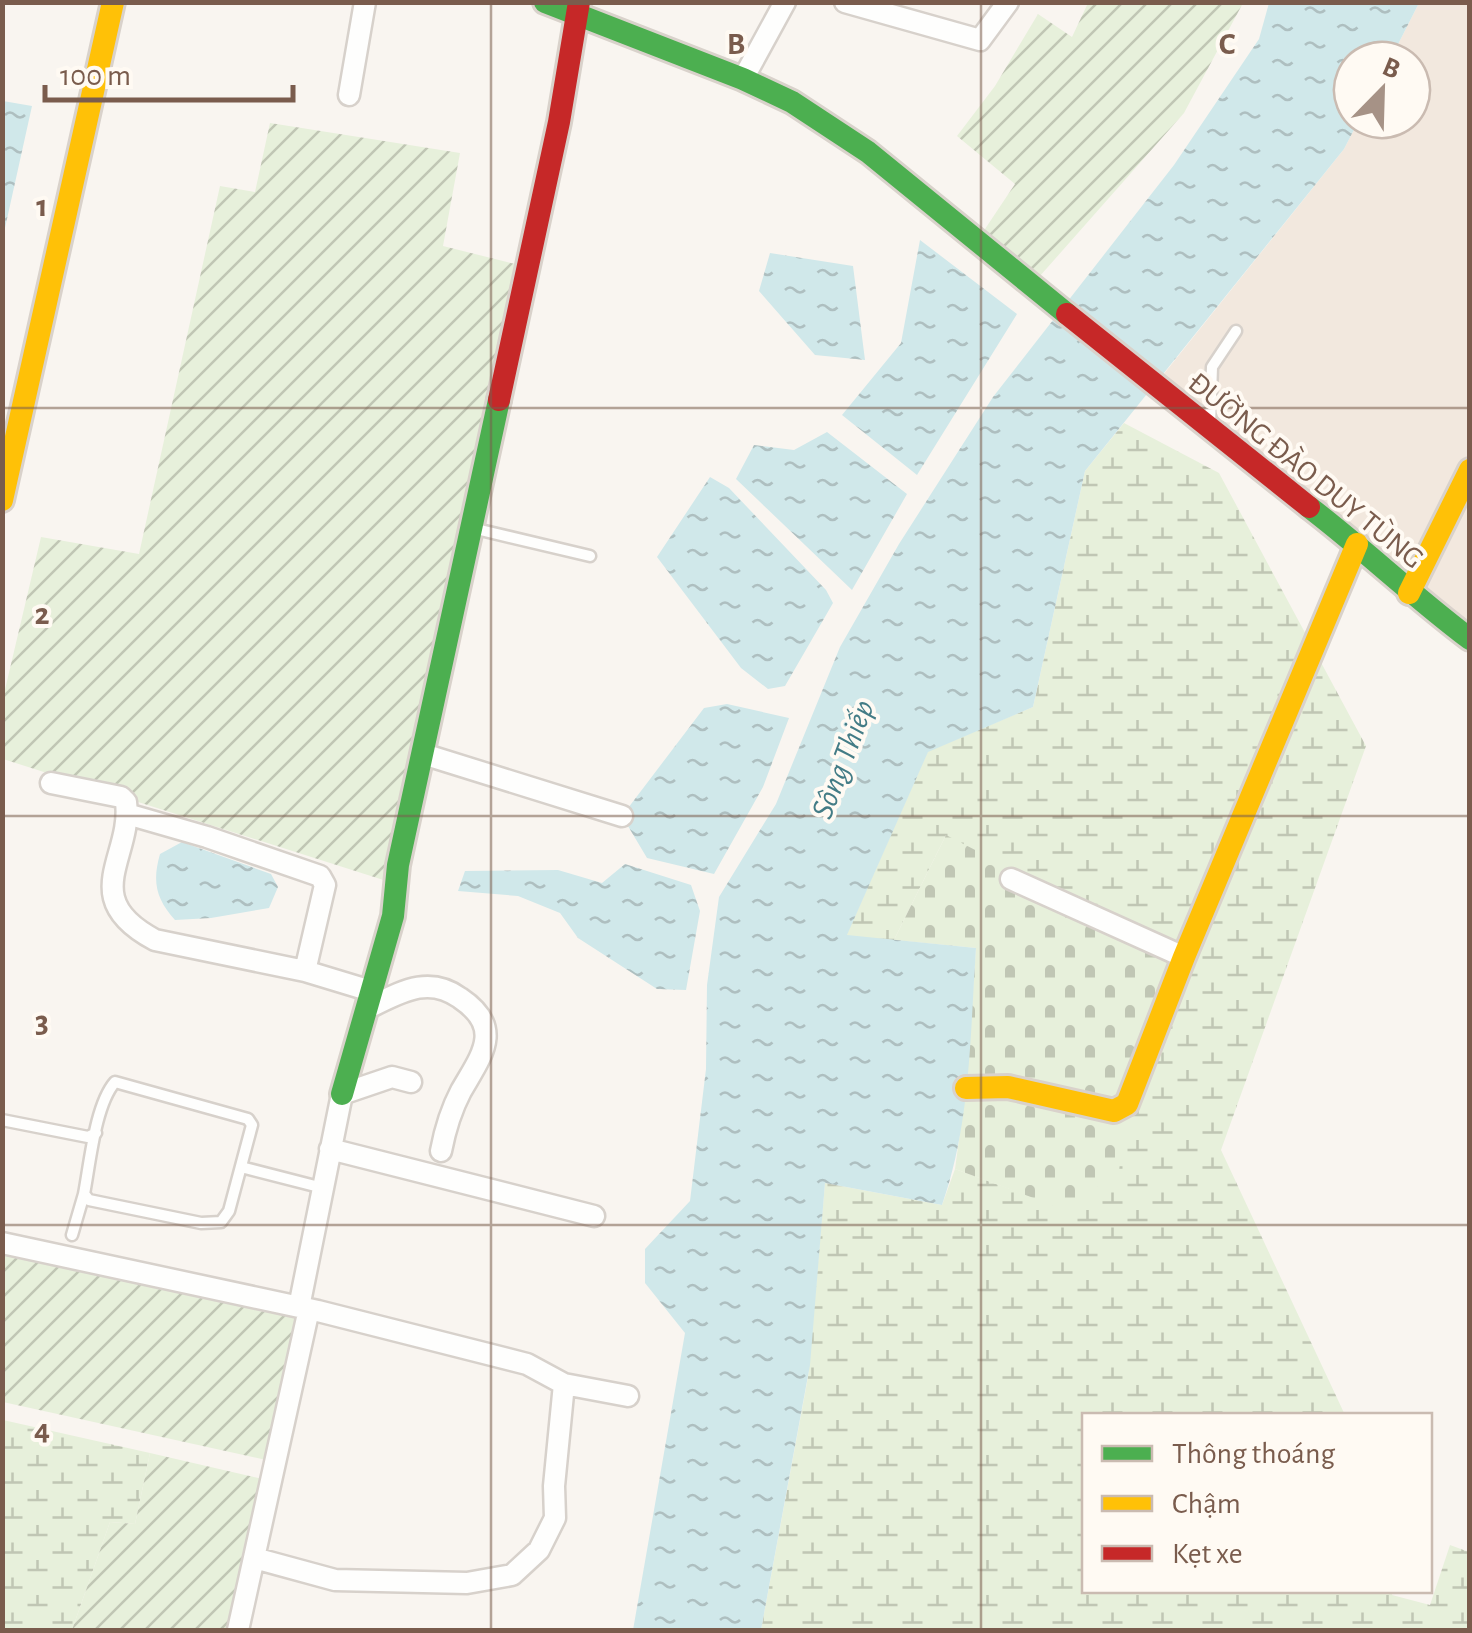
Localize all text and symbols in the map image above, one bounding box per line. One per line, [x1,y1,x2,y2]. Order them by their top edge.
text: B [727,28,745,60]
text: C [1219,28,1236,60]
scale bar [45,40,292,102]
north arrow [1332,40,1432,140]
text: B [1378,53,1404,85]
text: 100 m [60,61,131,91]
text: 1 [36,190,48,222]
street label: ĐƯỜNG ĐÀO DUY TÙNG [1182,365,1430,575]
text: 2 [34,598,50,630]
water label: Sông Thiếp [806,696,881,823]
text: 3 [35,1006,49,1038]
legend [1082,1413,1432,1593]
text: 4 [34,1414,50,1446]
text: Thông thoáng [1172,1439,1335,1469]
text: Chậm [1172,1489,1241,1519]
text: Kẹt xe [1172,1539,1242,1569]

